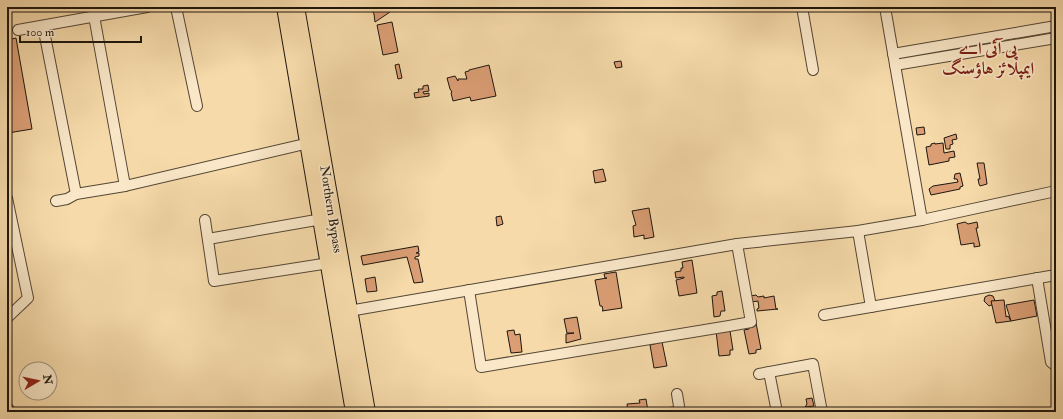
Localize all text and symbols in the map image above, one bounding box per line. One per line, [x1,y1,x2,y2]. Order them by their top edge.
scale bar [20,18,141,44]
text: 100 m [26,25,55,40]
district label: پی آئی اے ایمپلائز ہاؤسنگ [942,37,1034,80]
street label: Northern Bypass [315,164,346,255]
north arrow [18,361,58,401]
text: N [40,373,55,387]

